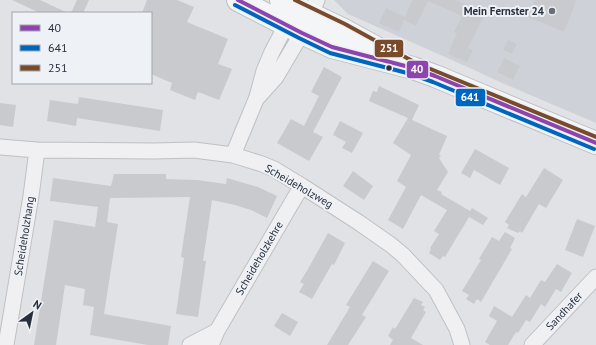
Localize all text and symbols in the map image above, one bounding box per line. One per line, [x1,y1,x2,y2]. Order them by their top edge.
place label: Mein Fernster 24 [464,4,545,18]
marker: Mein Fernster 24 [547,6,557,16]
legend [12,12,152,84]
text: 40 [48,20,62,35]
line badge: 251 [374,39,404,58]
text: 641 [48,40,68,55]
text: 251 [380,41,398,55]
text: 251 [48,60,68,75]
line badge: 40 [406,60,429,79]
text: 40 [411,62,423,76]
unlabelled marker [384,63,394,73]
line badge: 641 [455,88,486,107]
text: 641 [461,90,479,104]
street label: Scheideholzweg [262,161,336,211]
street label: Scheideholzhang [11,195,37,277]
street label: Scheideholzkehre [232,218,286,297]
street label: Sandhafer [543,289,585,333]
north arrow [12,293,52,333]
text: N [31,297,44,312]

